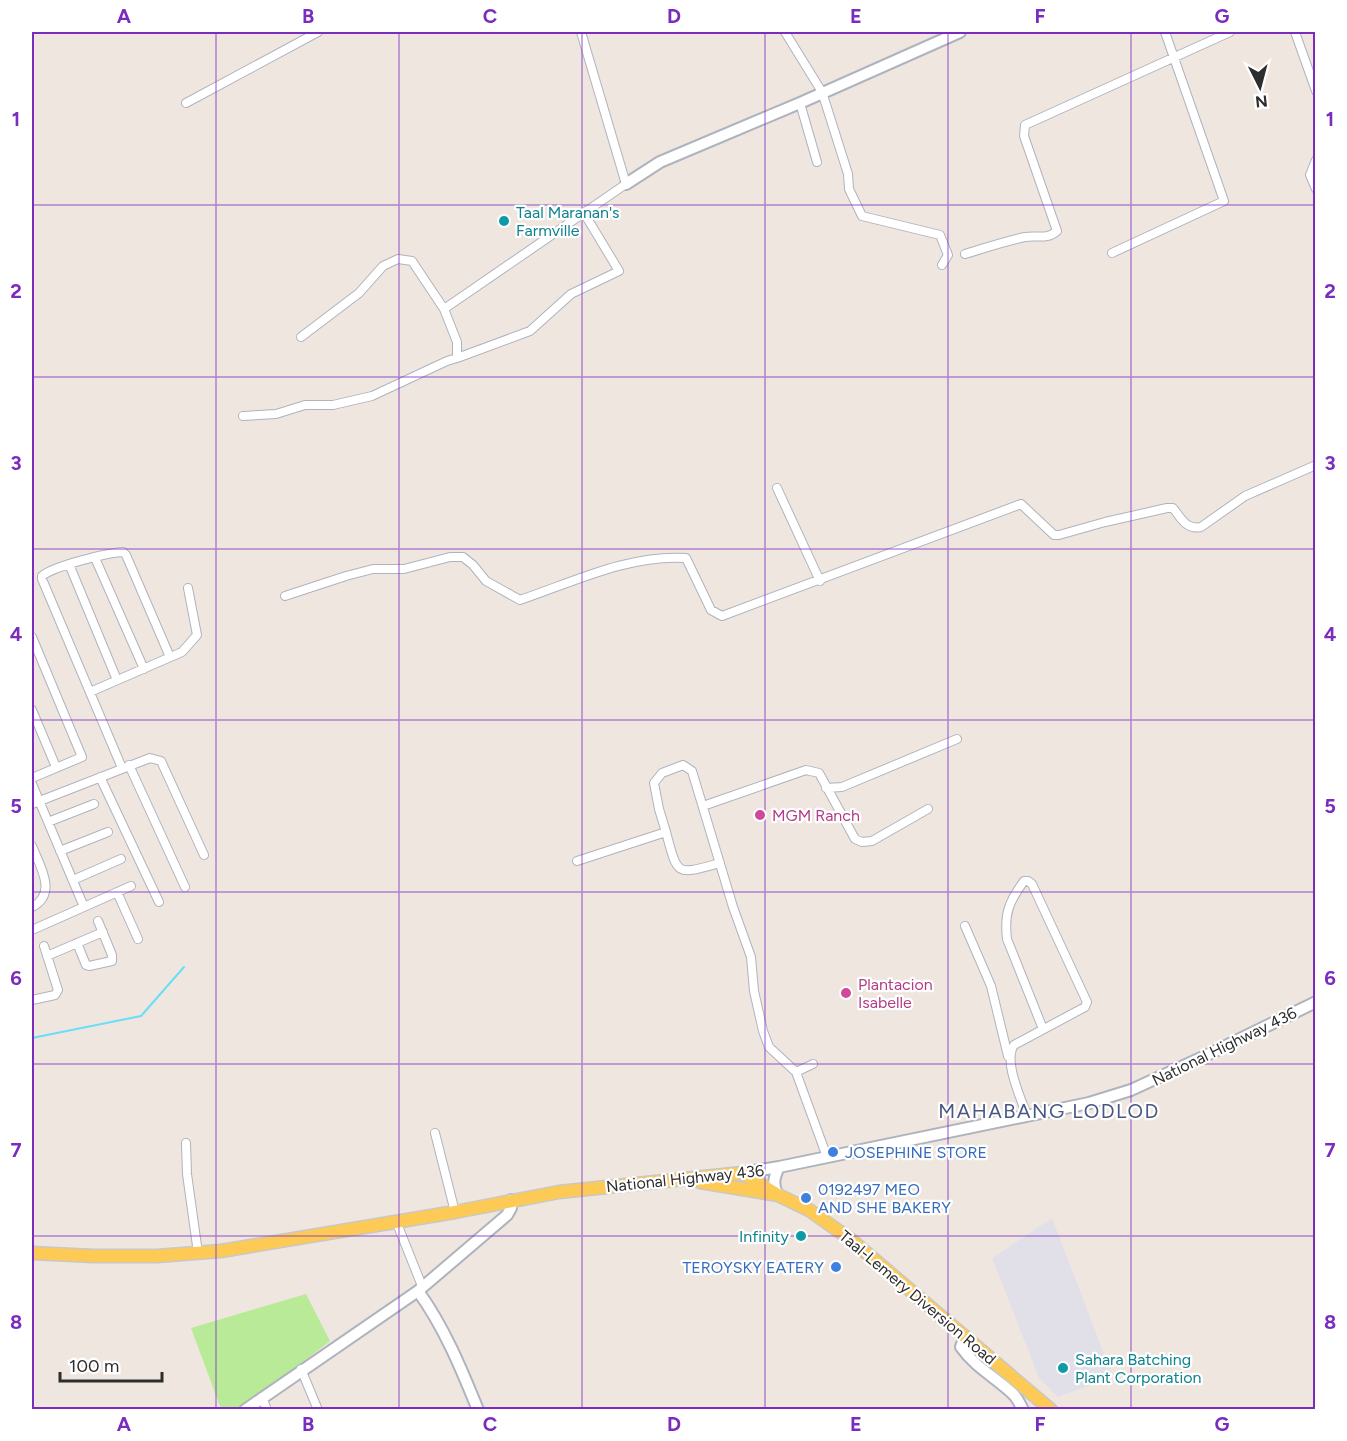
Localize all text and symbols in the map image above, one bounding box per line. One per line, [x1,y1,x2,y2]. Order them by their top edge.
text: A [117,4,132,28]
text: B [302,4,314,28]
text: C [483,4,497,28]
text: D [667,4,681,28]
text: E [850,4,862,28]
text: F [1034,4,1046,28]
text: G [1215,4,1230,28]
north arrow [1230,57,1290,117]
text: N [1254,91,1269,112]
text: 1 [12,107,20,131]
text: 1 [1326,107,1334,131]
place label: Taal Maranan's Farmville [516,203,620,240]
marker: Taal Maranan's Farmville [497,214,511,228]
text: 2 [10,279,22,303]
text: 2 [1324,279,1336,303]
text: 3 [10,451,22,475]
text: 3 [1324,451,1336,475]
text: 4 [10,622,23,646]
text: 4 [1324,622,1337,646]
text: 5 [10,794,22,818]
text: 5 [1324,794,1336,818]
place label: MGM Ranch [772,806,860,825]
marker: MGM Ranch [753,808,767,822]
text: 6 [10,966,22,990]
text: 6 [1324,966,1336,990]
place label: Plantacion Isabelle [858,975,933,1012]
marker: Plantacion Isabelle [839,986,853,1000]
street label: National Highway 436 [1149,1003,1300,1090]
district label: MAHABANG LODLOD [938,1099,1160,1123]
text: 7 [10,1138,22,1162]
text: 7 [1324,1138,1336,1162]
place label: JOSEPHINE STORE [845,1143,987,1162]
marker: JOSEPHINE STORE [826,1145,840,1159]
street label: National Highway 436 [605,1161,765,1196]
place label: 0192497 MEO AND SHE BAKERY [818,1180,951,1217]
marker: 0192497 MEO AND SHE BAKERY [799,1191,813,1205]
street label: Taal-Lemery Diversion Road [835,1226,1000,1369]
place label: Infinity [739,1227,790,1246]
marker: Infinity [794,1229,808,1243]
place label: TEROYSKY EATERY [682,1258,824,1277]
marker: TEROYSKY EATERY [829,1260,843,1274]
text: 8 [10,1310,22,1334]
text: 8 [1324,1310,1336,1334]
scale bar [60,1345,162,1383]
place label: Sahara Batching Plant Corporation [1075,1350,1201,1387]
text: 100 m [69,1355,119,1377]
marker: Sahara Batching Plant Corporation [1056,1361,1070,1375]
text: A [117,1412,132,1436]
text: B [302,1412,314,1436]
text: C [483,1412,497,1436]
text: D [667,1412,681,1436]
text: E [850,1412,862,1436]
text: F [1034,1412,1046,1436]
text: G [1215,1412,1230,1436]

